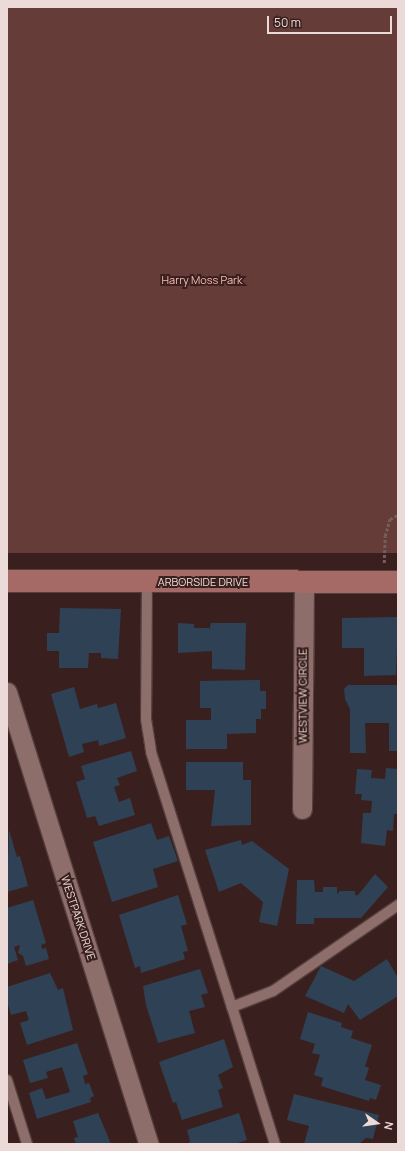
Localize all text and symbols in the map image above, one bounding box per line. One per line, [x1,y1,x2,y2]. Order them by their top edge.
scale bar [269,8,394,34]
text: 50 m [274,14,301,31]
park label: Harry Moss Park [162,273,242,287]
street label: ARBORSIDE DRIVE [158,575,248,589]
street label: WESTVIEW CIRCLE [296,649,310,743]
street label: WESTPARK DRIVE [58,874,98,962]
north arrow [357,1103,397,1143]
text: N [381,1120,397,1131]

